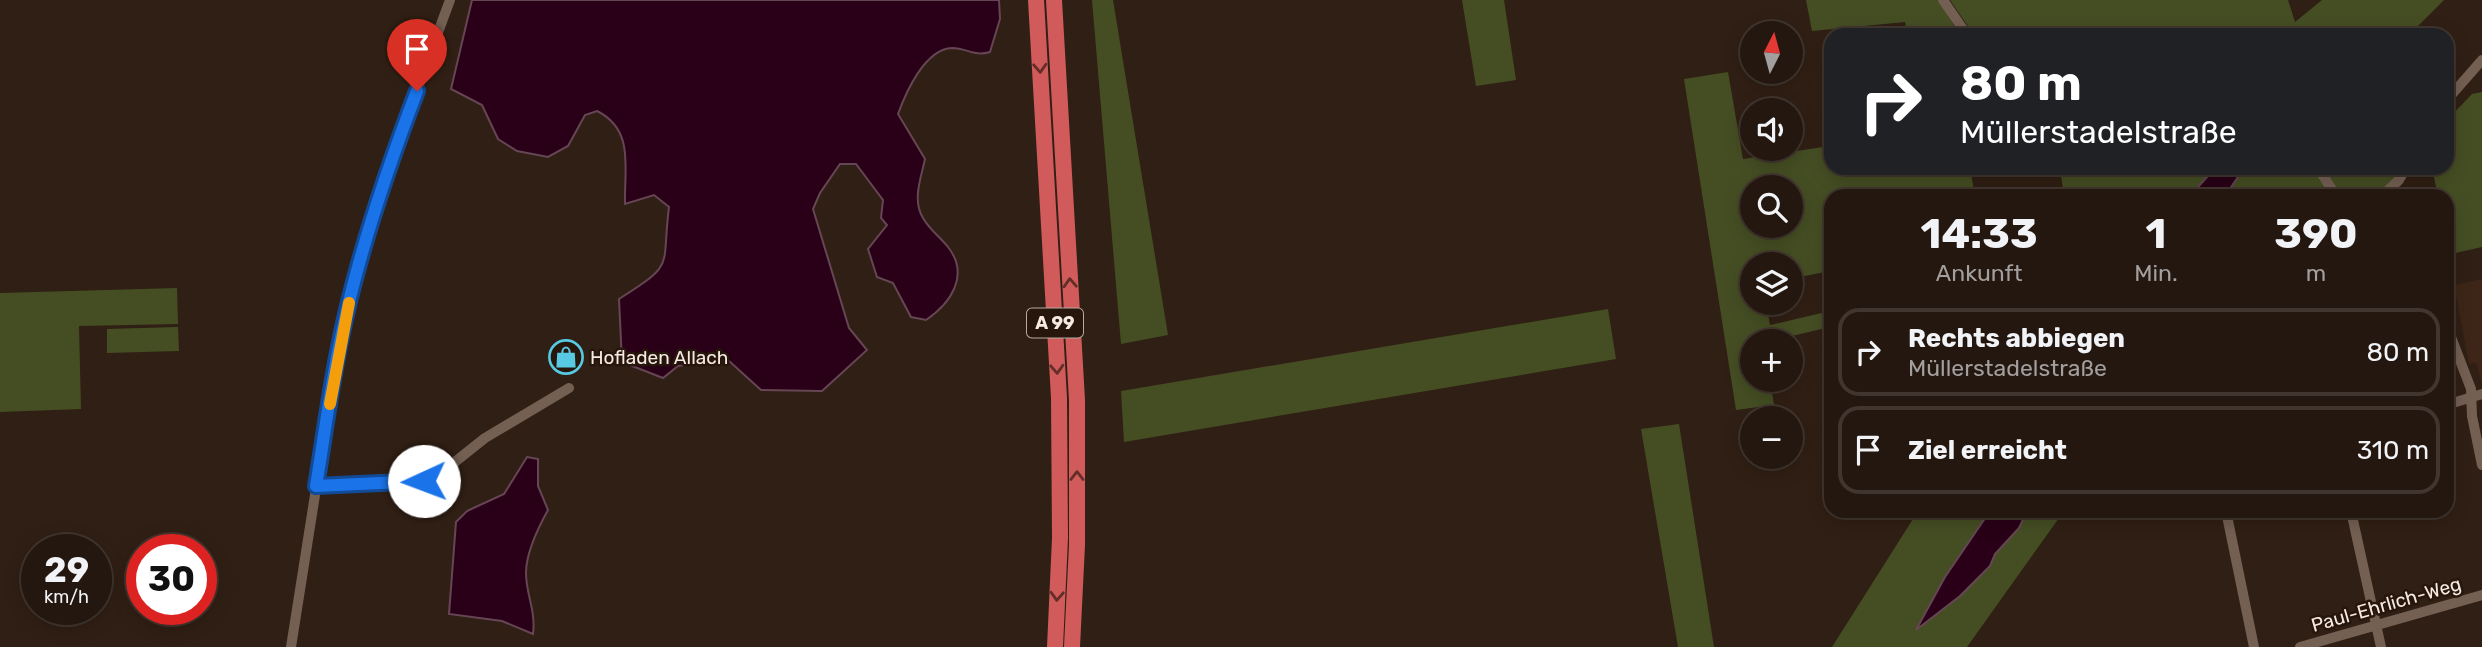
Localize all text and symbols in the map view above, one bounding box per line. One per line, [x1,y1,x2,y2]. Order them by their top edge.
pin [387,19,447,91]
north arrow [1740,21,1802,84]
map controls [1740,21,1803,469]
icon: arrive [398,30,436,68]
text: 80 m [1960,54,2082,112]
icon: right [1845,56,1936,147]
one-way arrow [1032,63,1047,74]
button: sound [1740,98,1803,161]
text: Müllerstadelstraße [1960,113,2237,151]
button: search [1740,175,1803,238]
text: 14:33 [1921,209,2038,259]
text: 1 [2146,209,2166,259]
text: 390 [2274,209,2357,259]
button: layers [1740,252,1803,315]
text: Ankunft [1936,259,2022,287]
text: Min. [2134,259,2178,287]
text: m [2306,259,2326,287]
one-way arrow [1063,278,1078,289]
road number: A 99 [1027,309,1083,338]
text: Rechts abbiegen [1908,323,2125,354]
button: + [1740,329,1803,392]
icon: right [1849,333,1887,371]
text: 80 m [2366,337,2429,368]
shop icon: Hofladen Allach [547,338,585,376]
place label: Hofladen Allach [590,346,728,369]
text: Müllerstadelstraße [1908,354,2107,382]
one-way arrow [1050,363,1065,374]
button: − [1740,406,1803,469]
icon: arrive [1849,431,1887,469]
text: Ziel erreicht [1908,435,2067,466]
text: 310 m [2357,435,2429,466]
position arrow [387,444,461,518]
one-way arrow [1069,471,1085,481]
speed limit sign: 30 [126,534,217,625]
text: 29 [44,549,89,591]
street label: Paul-Ehrlich-Weg [2309,572,2464,637]
text: km/h [44,586,89,608]
one-way arrow [1050,591,1065,602]

